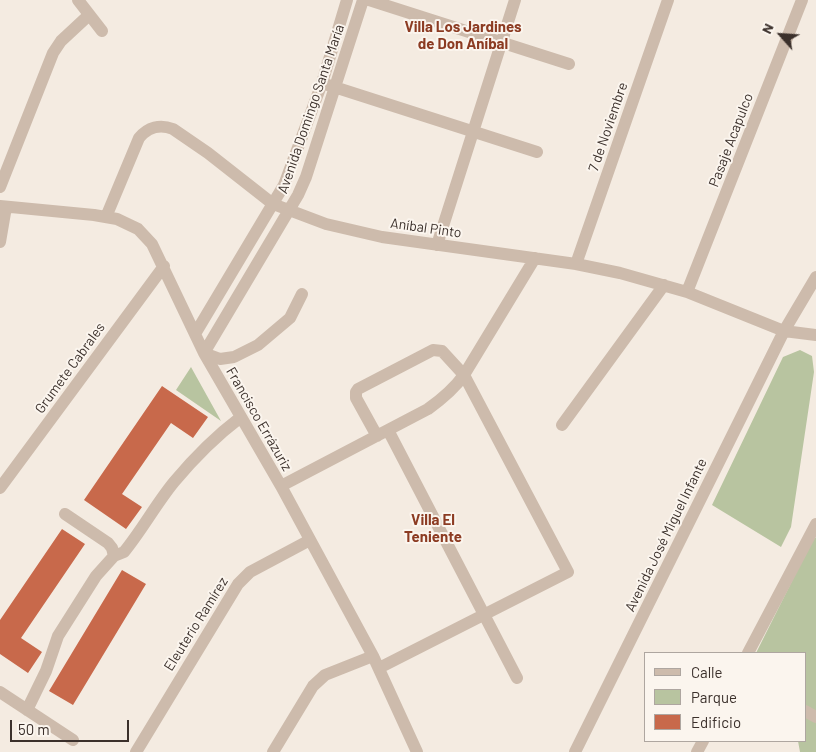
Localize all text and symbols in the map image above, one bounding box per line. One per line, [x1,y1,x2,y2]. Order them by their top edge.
north arrow [756,10,806,60]
district label: Villa Los Jardines de Don Aníbal [404,18,522,53]
text: N [757,20,777,36]
street label: Avenida Domingo Santa María [274,22,348,196]
street label: 7 de Noviembre [585,80,631,174]
street label: Pasaje Acapulco [705,91,757,189]
street label: Aníbal Pinto [389,215,463,241]
street label: Grumete Cabrales [31,319,109,417]
street label: Francisco Errázuriz [222,364,296,474]
street label: Avenida José Miguel Infante [622,456,710,614]
district label: Villa El Teniente [404,511,462,546]
street label: Eleuterio Ramírez [161,574,231,674]
legend [644,652,806,742]
text: Calle [691,663,723,681]
text: Parque [691,688,737,706]
scale bar [12,710,131,742]
text: Edificio [691,713,741,731]
text: 50 m [18,720,50,738]

